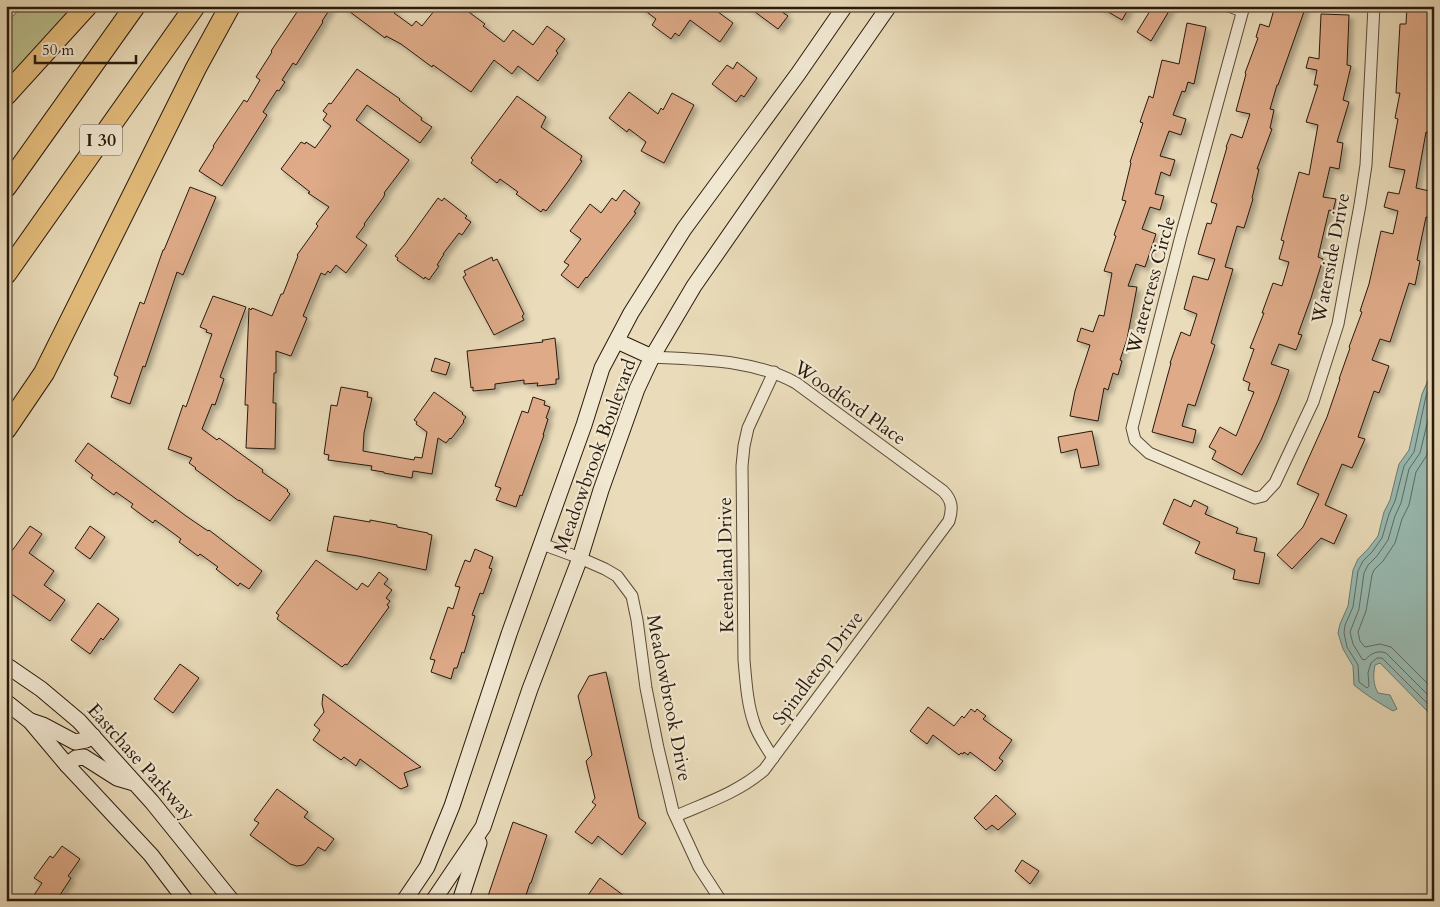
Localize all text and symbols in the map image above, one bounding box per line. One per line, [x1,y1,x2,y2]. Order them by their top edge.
scale bar [35,32,136,64]
text: 50 m [42,40,74,60]
road number: I 30 [80,124,122,156]
street label: Waterside Drive [1305,191,1356,326]
street label: Watercress Circle [1120,213,1182,358]
street label: Woodford Place [788,354,911,451]
street label: Meadowbrook Boulevard [548,355,642,557]
street label: Keeneland Drive [712,497,740,633]
street label: Spindletop Drive [766,606,870,730]
street label: Meadowbrook Drive [640,612,698,784]
street label: Eastchase Parkway [81,698,201,826]

